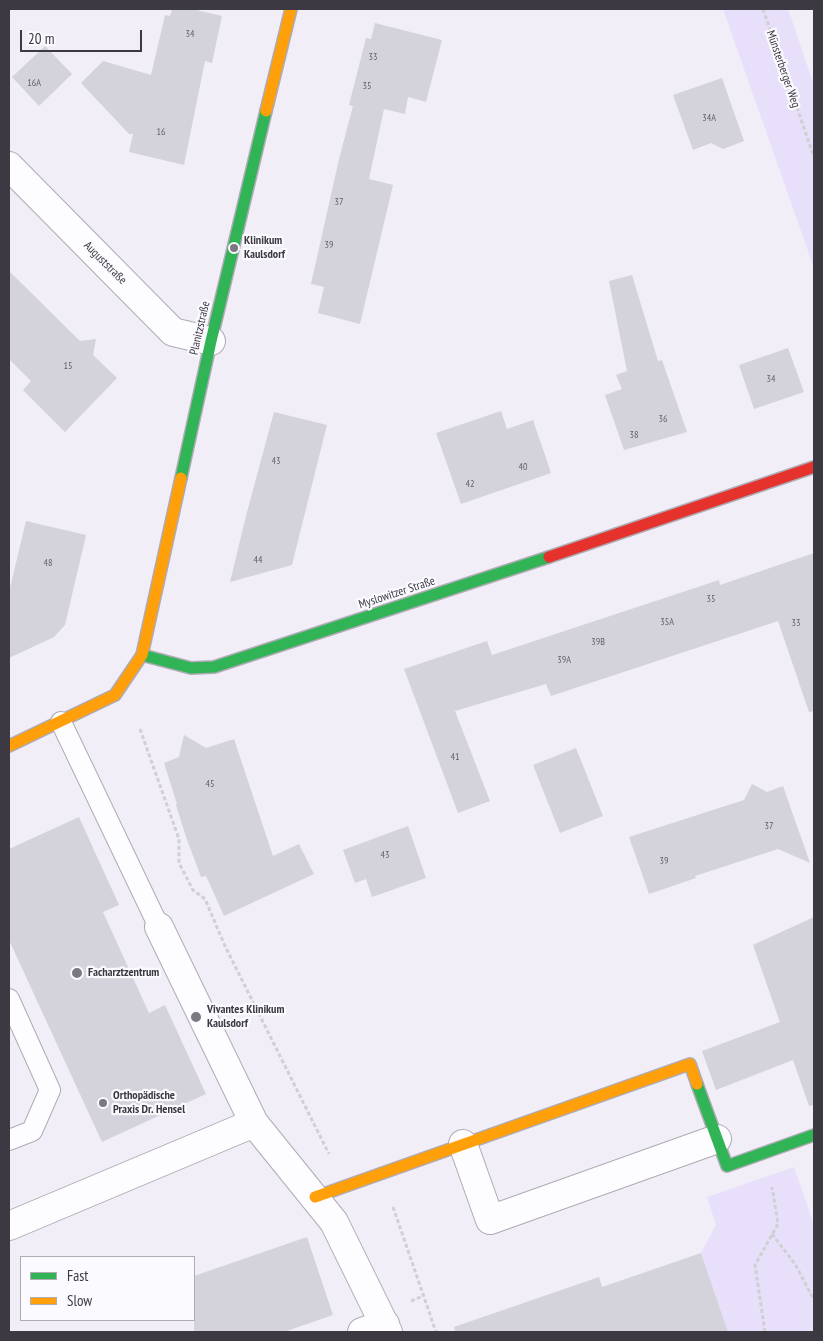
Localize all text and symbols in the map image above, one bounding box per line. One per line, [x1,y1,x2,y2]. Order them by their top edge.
scale bar [22,20,145,52]
house number: 34 [186,28,194,40]
street label: Münsterberger Weg [763,28,803,110]
text: 20 m [28,29,54,48]
house number: 33 [369,51,377,63]
house number: 16A [27,77,41,89]
house number: 35 [363,80,371,92]
house number: 34A [702,112,716,124]
house number: 16 [157,126,165,138]
house number: 37 [335,196,343,208]
place label: Klinikum Kaulsdorf [244,234,285,262]
street label: Auguststraße [81,239,129,287]
house number: 39 [325,239,333,251]
marker: Klinikum Kaulsdorf [228,242,240,254]
street label: Planitzstraße [187,300,213,356]
house number: 15 [64,360,72,372]
house number: 34 [767,373,775,385]
house number: 36 [659,413,667,425]
house number: 38 [630,429,638,441]
house number: 43 [272,455,280,467]
house number: 40 [519,461,527,473]
house number: 42 [466,478,474,490]
house number: 44 [254,554,262,566]
house number: 48 [44,557,52,569]
street label: Myslowitzer Straße [357,574,437,612]
house number: 35 [707,593,715,605]
house number: 35A [660,616,674,628]
house number: 33 [792,617,800,629]
house number: 39B [591,636,605,648]
house number: 39A [557,654,571,666]
house number: 41 [451,751,459,763]
house number: 45 [206,778,214,790]
house number: 37 [765,820,773,832]
house number: 43 [381,849,389,861]
house number: 39 [660,855,668,867]
marker: Facharztzentrum [70,966,84,980]
place label: Facharztzentrum [88,966,159,980]
place label: Vivantes Klinikum Kaulsdorf [207,1003,284,1031]
marker: Vivantes Klinikum Kaulsdorf [189,1010,203,1024]
place label: Orthopädische Praxis Dr. Hensel [113,1089,185,1117]
marker: Orthopädische Praxis Dr. Hensel [97,1097,109,1109]
legend [20,1256,195,1321]
text: Fast [67,1266,88,1285]
text: Slow [67,1291,92,1310]

